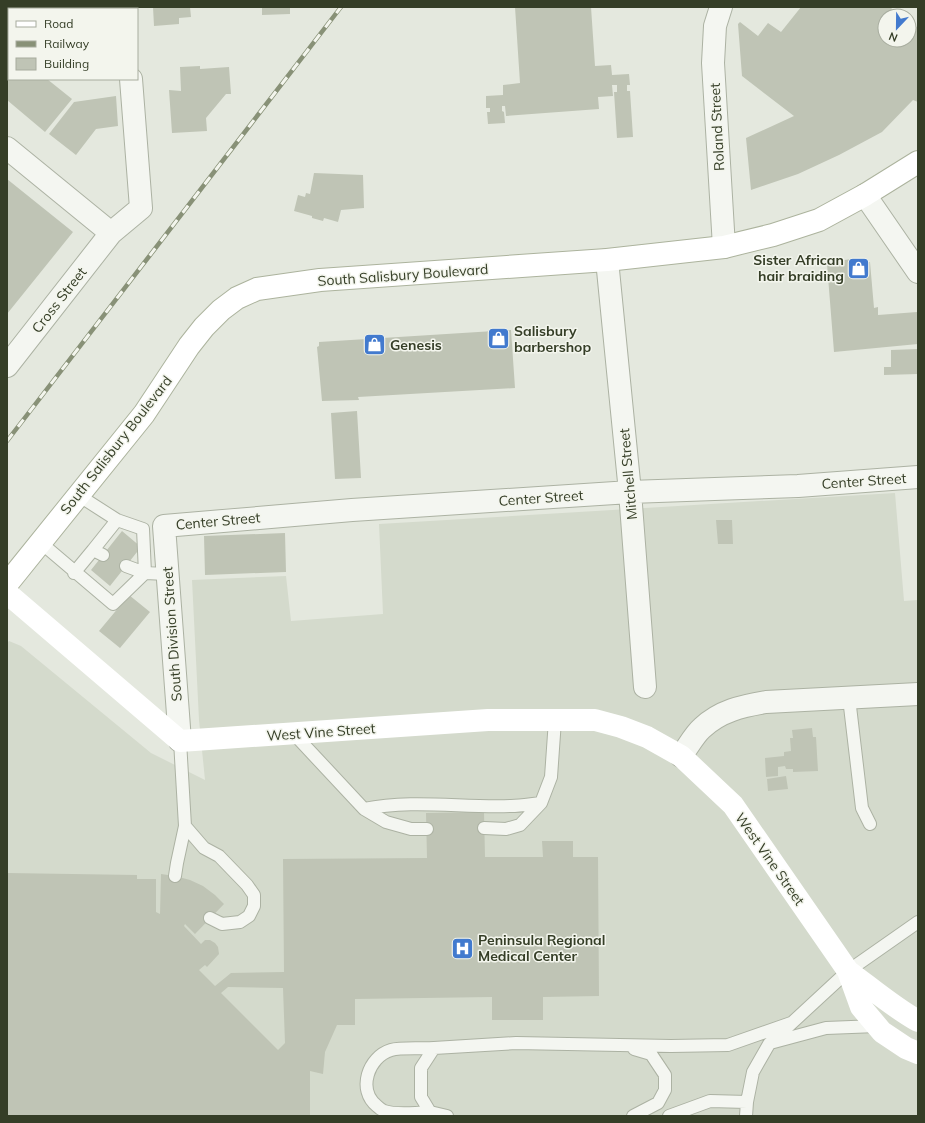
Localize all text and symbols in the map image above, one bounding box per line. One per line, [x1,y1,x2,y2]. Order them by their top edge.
legend [8,8,138,80]
north arrow [877,8,917,48]
text: Road [44,16,73,31]
text: N [887,29,900,45]
text: Railway [44,36,90,51]
text: Building [44,56,89,71]
street label: Roland Street [706,82,728,172]
place label: Sister African hair braiding [753,251,844,285]
shop icon: Sister African hair braiding [846,255,872,281]
street label: South Salisbury Boulevard [317,260,489,290]
street label: Cross Street [28,263,90,337]
place label: Salisbury barbershop [514,322,591,356]
shop icon: Salisbury barbershop [485,326,511,352]
shop icon: Genesis [361,332,387,358]
place label: Genesis [390,336,442,354]
street label: South Salisbury Boulevard [56,372,176,518]
street label: Mitchell Street [615,427,641,521]
street label: Center Street [821,469,907,493]
street label: Center Street [498,486,584,510]
street label: Center Street [175,508,261,534]
street label: South Division Street [158,566,186,702]
street label: West Vine Street [266,719,376,745]
street label: West Vine Street [731,809,809,909]
place label: Peninsula Regional Medical Center [478,931,605,965]
hospital icon: Peninsula Regional Medical Center [449,935,475,961]

